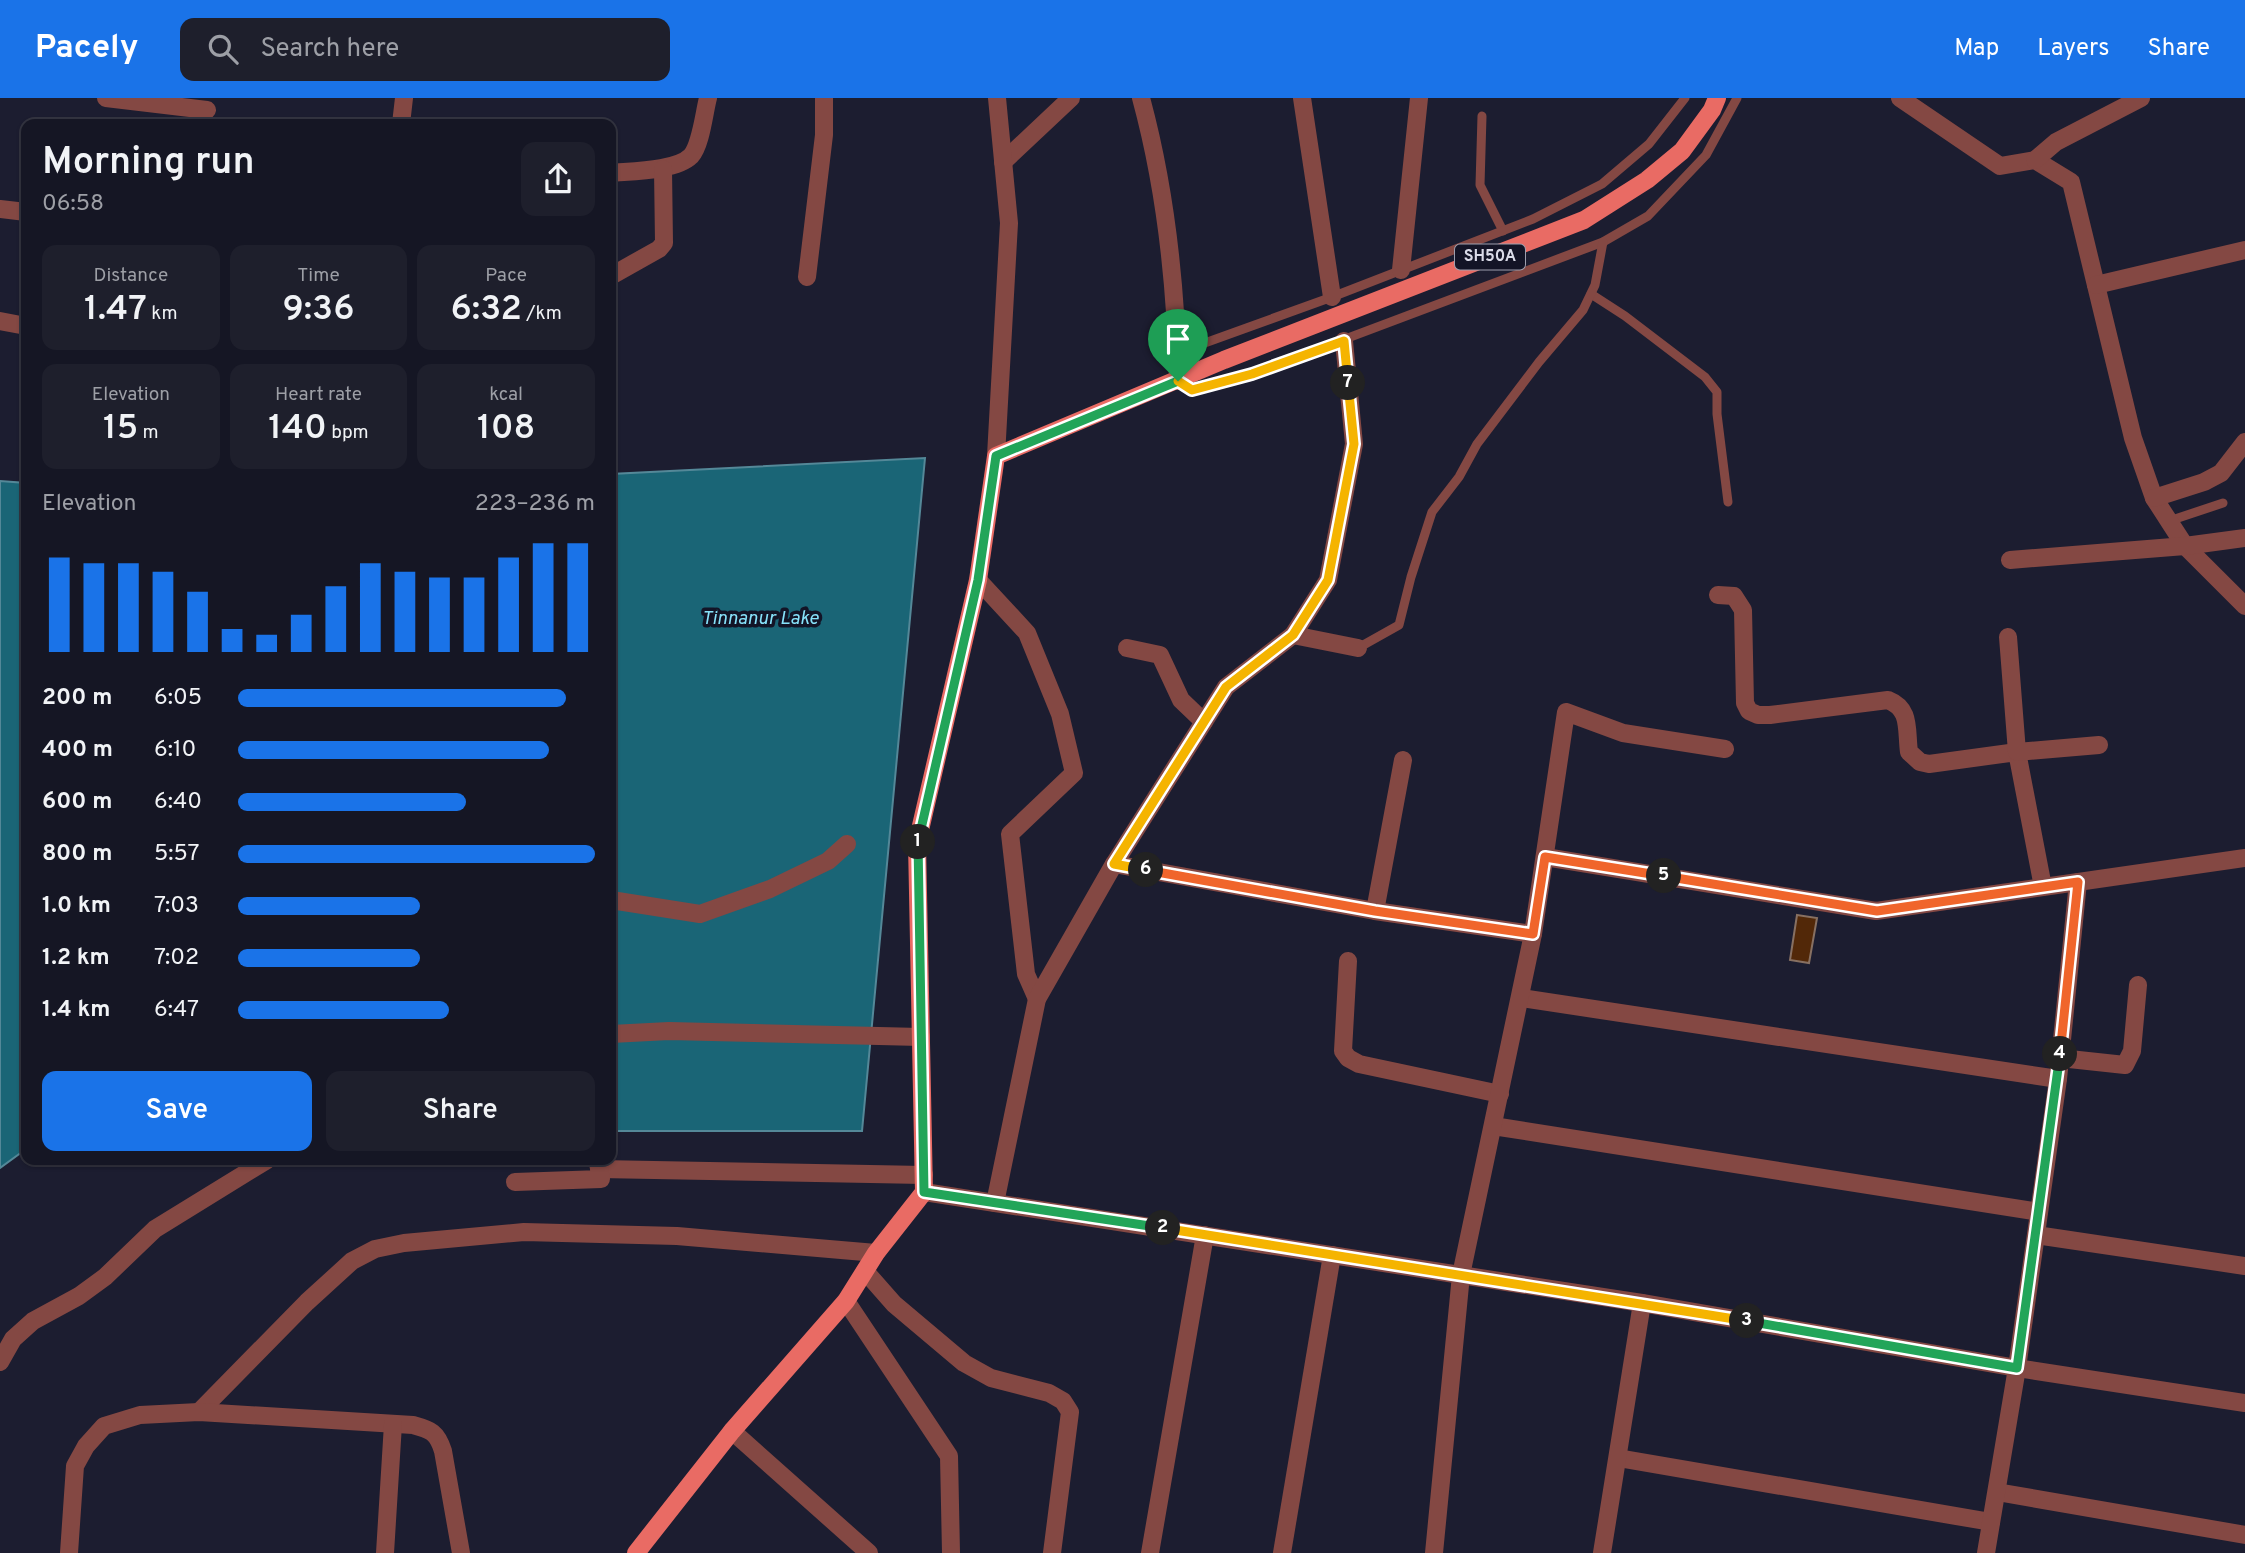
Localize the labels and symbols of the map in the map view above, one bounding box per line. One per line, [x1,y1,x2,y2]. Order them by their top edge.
road number: SH50A [1455,244,1525,270]
pin [1148,309,1208,381]
pin: 7 [1330,366,1366,400]
water label: Tinnanur Lake [701,607,819,631]
pin: 1 [900,824,936,860]
pin: 6 [1128,852,1164,888]
pin: 5 [1646,858,1682,894]
pin: 4 [2042,1037,2078,1072]
pin: 2 [1146,1210,1180,1246]
pin: 3 [1730,1304,1764,1338]

